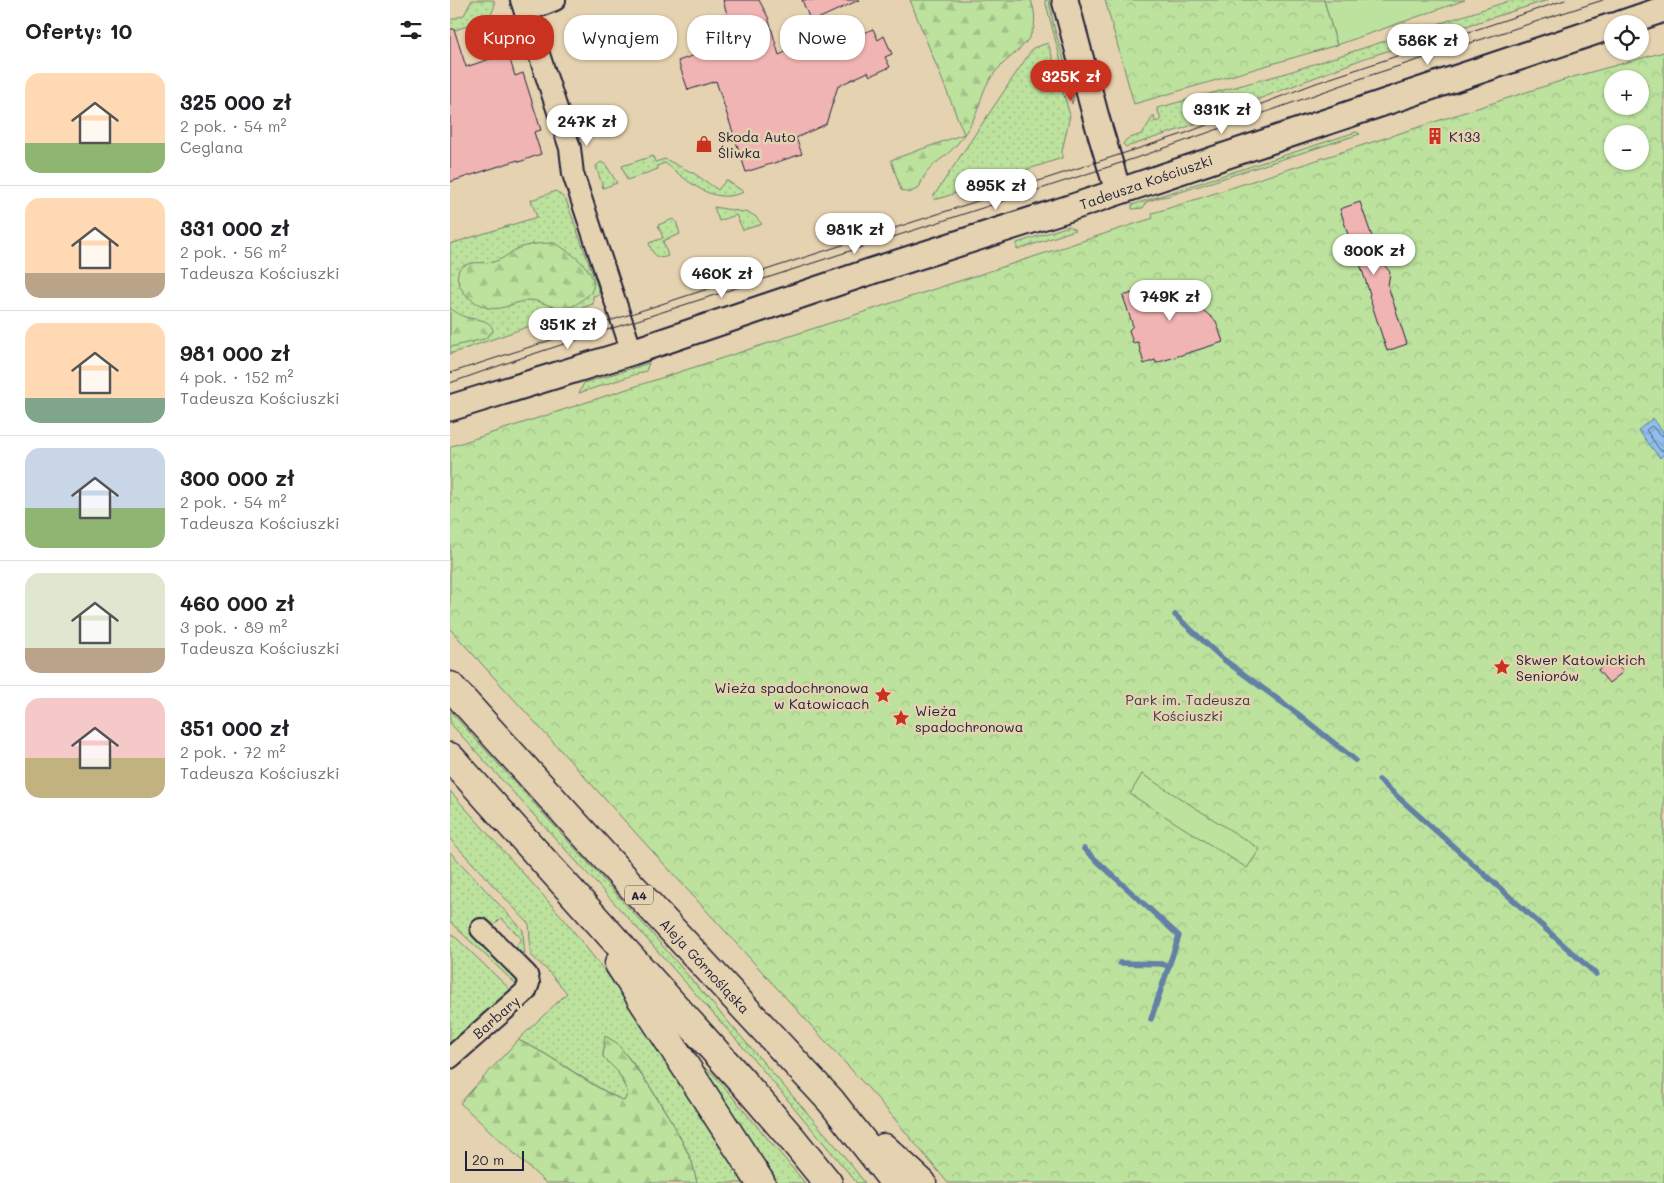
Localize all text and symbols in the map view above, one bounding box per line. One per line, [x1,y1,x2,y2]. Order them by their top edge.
chip: Kupno [465,15,554,60]
chip: Wynajem [564,15,677,60]
chip: Filtry [687,15,770,60]
chip: Nowe [780,15,865,60]
map controls [1604,15,1649,170]
button: locate [1604,15,1649,60]
icon: filters [397,16,425,44]
text: Oferty: 10 [25,17,132,44]
pin: 586K zł [1382,23,1474,66]
text: 586K zł [1398,29,1458,50]
pin: 325K zł [1025,59,1117,102]
text: 325K zł [1042,65,1100,86]
button: + [1604,70,1649,115]
text: 325 000 zł [180,88,292,115]
pin: 331K zł [1176,92,1268,135]
icon: home [65,93,125,153]
text: 331K zł [1193,98,1251,119]
pin: 247K zł [541,104,633,147]
text: 247K zł [557,110,617,131]
text: 2 pok. · 54 m² [180,115,286,136]
button: − [1604,125,1649,170]
building icon: K133 [1425,126,1445,146]
place label: Skoda Auto Śliwka [718,127,796,162]
place label: K133 [1449,127,1480,146]
shop icon: Skoda Auto Śliwka [694,134,714,154]
text: Ceglana [180,136,243,157]
street label: Tadeusza Kościuszki [1077,150,1215,214]
pin: 895K zł [950,168,1042,211]
text: 895K zł [966,174,1026,195]
pin: 981K zł [809,212,901,255]
text: 331 000 zł [180,214,290,241]
icon: home [65,218,125,278]
text: 981K zł [826,218,884,239]
pin: 300K zł [1328,234,1420,276]
text: 300K zł [1343,239,1405,260]
text: 2 pok. · 56 m² [180,241,287,262]
pin: 460K zł [676,256,768,299]
text: Tadeusza Kościuszki [180,262,340,283]
text: 460K zł [691,262,753,283]
pin: 749K zł [1124,280,1216,322]
text: 749K zł [1140,285,1200,306]
pin: 351K zł [522,308,614,350]
text: 351K zł [539,313,597,334]
text: 981 000 zł [180,339,290,366]
icon: home [65,343,125,403]
text: 4 pok. · 152 m² [180,366,294,387]
text: Tadeusza Kościuszki [180,387,340,408]
text: 300 000 zł [180,464,295,491]
icon: home [65,468,125,528]
text: 2 pok. · 54 m² [180,491,286,512]
text: Tadeusza Kościuszki [180,512,340,533]
text: 460 000 zł [180,589,295,616]
icon: home [65,593,125,653]
text: 3 pok. · 89 m² [180,616,287,637]
text: Tadeusza Kościuszki [180,637,340,658]
place label: Skwer Katowickich Seniorów [1516,650,1645,685]
place icon: Skwer Katowickich Seniorów [1492,657,1512,677]
place label: Wieża spadochronowa w Katowicach [714,678,869,713]
place icon: Wieża spadochronowa w Katowicach [873,685,893,705]
park label: Park im. Tadeusza Kościuszki [1125,690,1251,725]
place label: Wieża spadochronowa [915,701,1023,736]
place icon: Wieża spadochronowa [891,708,911,728]
text: 351 000 zł [180,714,289,741]
icon: home [65,718,125,778]
text: 2 pok. · 72 m² [180,741,286,762]
text: Tadeusza Kościuszki [180,762,340,783]
road number: A4 [625,886,653,904]
street label: Aleja Górnośląska [656,914,754,1018]
street label: Barbary [468,991,524,1043]
scale bar [465,1148,524,1171]
text: 20 m [472,1150,504,1169]

